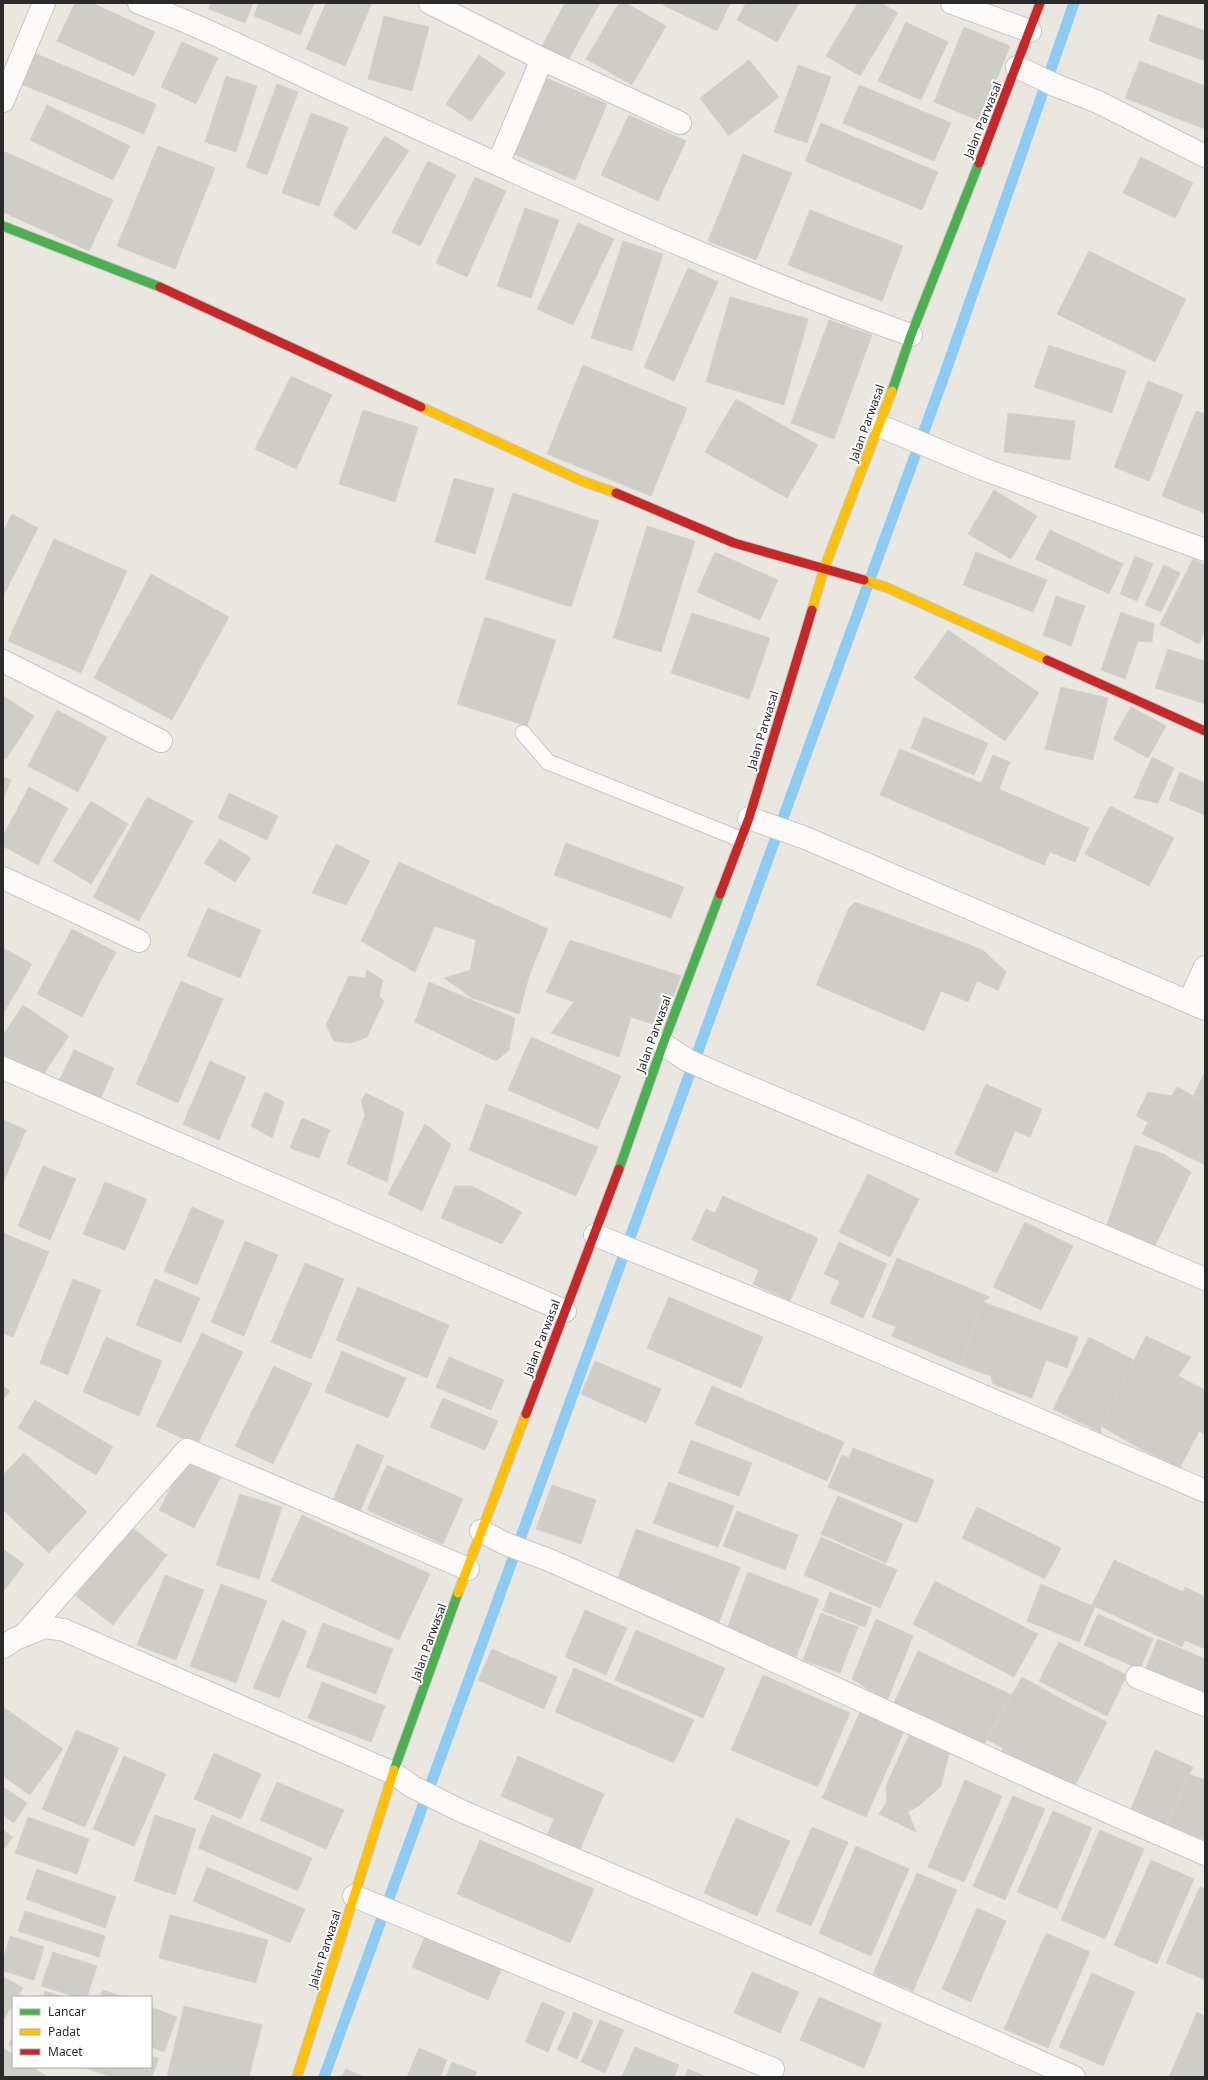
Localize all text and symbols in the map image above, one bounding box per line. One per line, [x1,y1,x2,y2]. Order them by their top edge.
street label: Jalan Parwasal [959,79,1006,162]
street label: Jalan Parwasal [844,382,888,465]
street label: Jalan Parwasal [742,689,783,772]
street label: Jalan Parwasal [631,993,675,1076]
street label: Jalan Parwasal [519,1297,564,1380]
street label: Jalan Parwasal [406,1601,450,1684]
street label: Jalan Parwasal [304,1908,345,1991]
legend [12,1996,152,2068]
text: Lancar [48,2003,86,2020]
text: Padat [48,2023,81,2040]
text: Macet [48,2043,83,2060]

